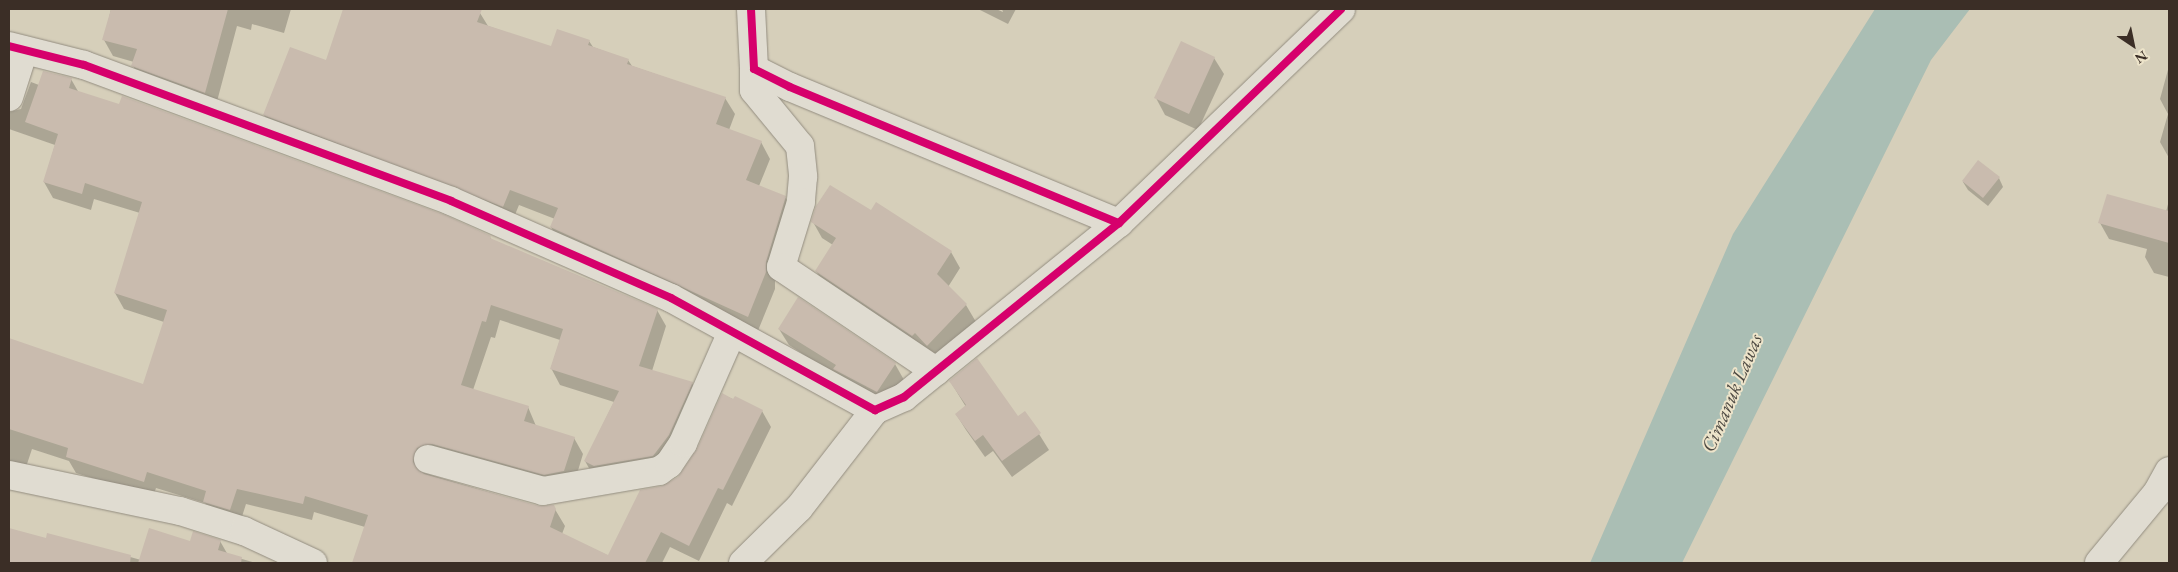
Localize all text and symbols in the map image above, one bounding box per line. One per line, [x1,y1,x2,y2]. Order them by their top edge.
north arrow [2108,20,2158,70]
text: N [2132,47,2151,68]
water label: Cimanuk Lawas [1696,330,1768,456]

